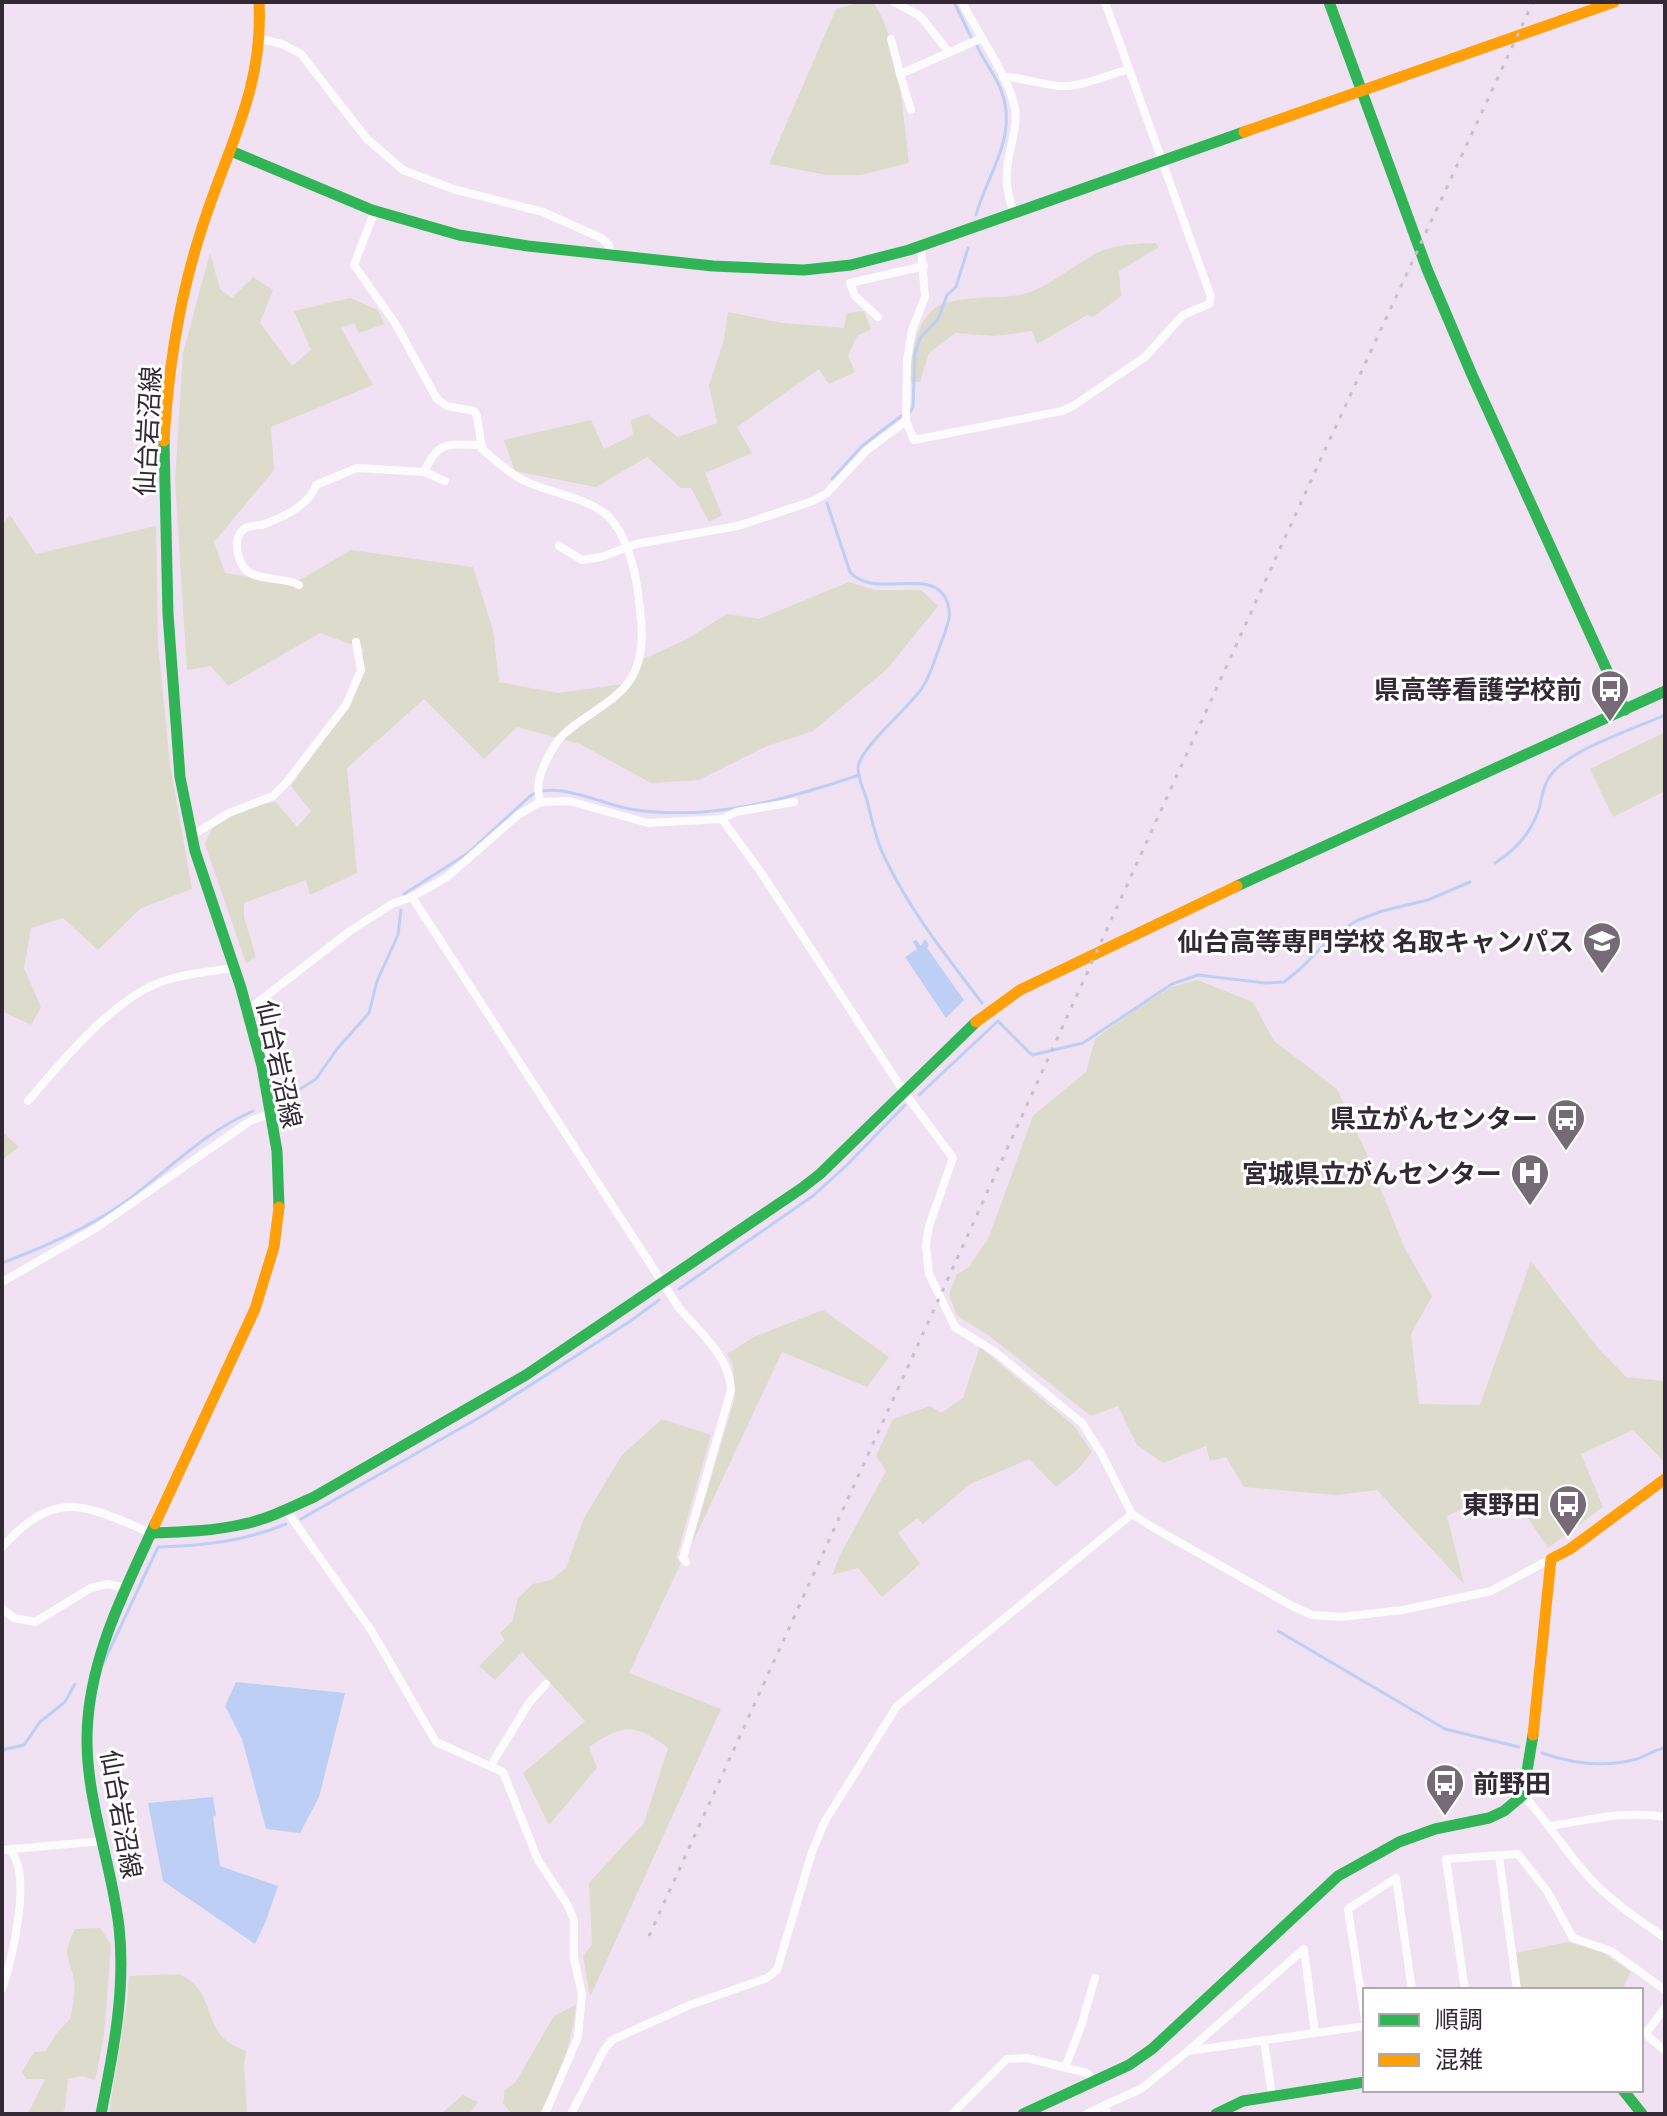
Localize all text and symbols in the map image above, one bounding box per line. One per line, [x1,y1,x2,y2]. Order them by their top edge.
street label: 仙台岩沼線 [126,365,168,497]
bus stop icon: 県高等看護学校前 [1589,668,1631,723]
place label: 県高等看護学校前 [1374,671,1582,707]
school or university icon: 仙台高等専門学校 名取キャンパス [1581,920,1623,975]
place label: 仙台高等専門学校 名取キャンパス [1177,923,1574,959]
street label: 仙台岩沼線 [249,997,311,1131]
bus stop icon: 県立がんセンター [1545,1097,1587,1152]
place label: 県立がんセンター [1330,1100,1538,1136]
hospital icon: 宮城県立がんセンター [1509,1152,1551,1207]
place label: 宮城県立がんセンター [1242,1155,1502,1191]
bus stop icon: 東野田 [1547,1483,1589,1538]
place label: 東野田 [1462,1486,1540,1522]
street label: 仙台岩沼線 [93,1747,151,1881]
bus stop icon: 前野田 [1424,1762,1466,1817]
place label: 前野田 [1473,1765,1551,1801]
legend [1363,1988,1643,2092]
text: 順調 [1435,2002,1483,2035]
text: 混雑 [1435,2042,1483,2075]

